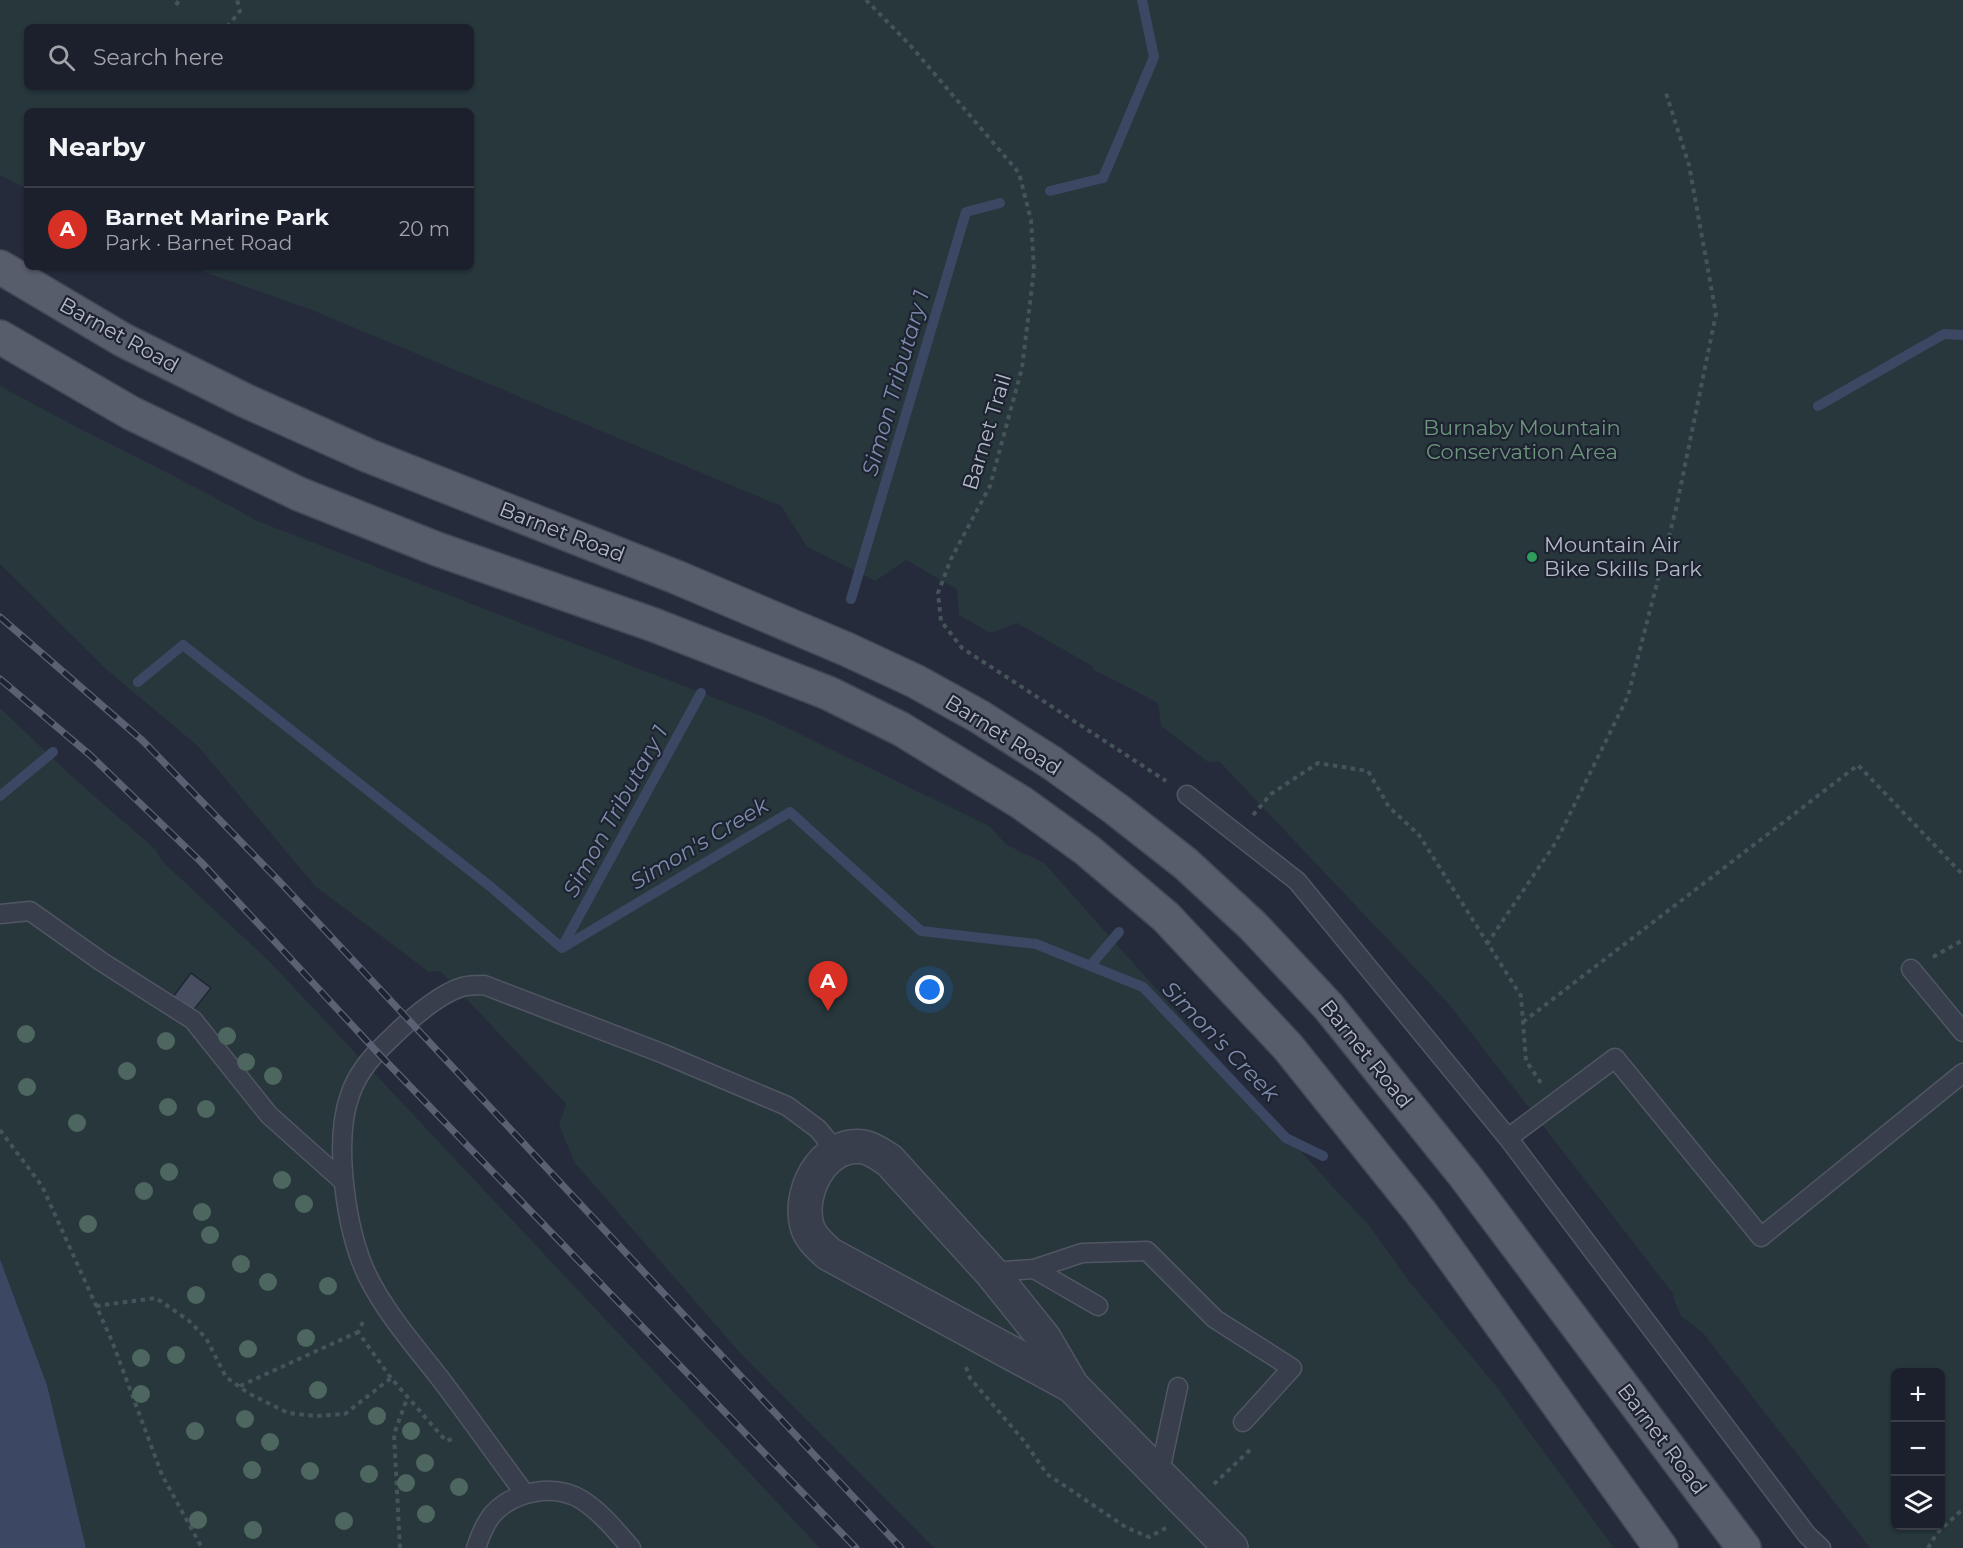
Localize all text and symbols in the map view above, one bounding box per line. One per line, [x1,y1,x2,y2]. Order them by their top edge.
search box [24,24,474,90]
icon: search [45,41,78,74]
text: Search here [93,44,224,71]
text: Nearby [48,131,145,163]
text: Barnet Marine Park [105,204,329,231]
text: A [60,217,75,241]
text: 20 m [399,217,450,241]
text: Park · Barnet Road [105,231,292,255]
water label: Simon Tributary 1 [856,287,935,479]
street label: Barnet Road [55,292,183,378]
street label: Barnet Trail [957,371,1016,493]
park label: Burnaby Mountain Conservation Area [1423,415,1621,464]
street label: Barnet Road [496,496,628,567]
place label: Mountain Air Bike Skills Park [1544,532,1702,581]
marker: Mountain Air Bike Skills Park [1525,550,1539,564]
street label: Barnet Road [941,689,1066,780]
water label: Simon Tributary 1 [557,721,674,902]
water label: Simon's Creek [625,791,774,895]
pin: A [808,962,848,1011]
your location [915,975,944,1004]
water label: Simon's Creek [1157,976,1285,1108]
street label: Barnet Road [1315,994,1418,1113]
map controls [1891,1368,1945,1530]
button: + [1891,1368,1945,1422]
street label: Barnet Road [1613,1378,1712,1499]
button: − [1891,1422,1945,1476]
button: layers [1891,1476,1945,1530]

